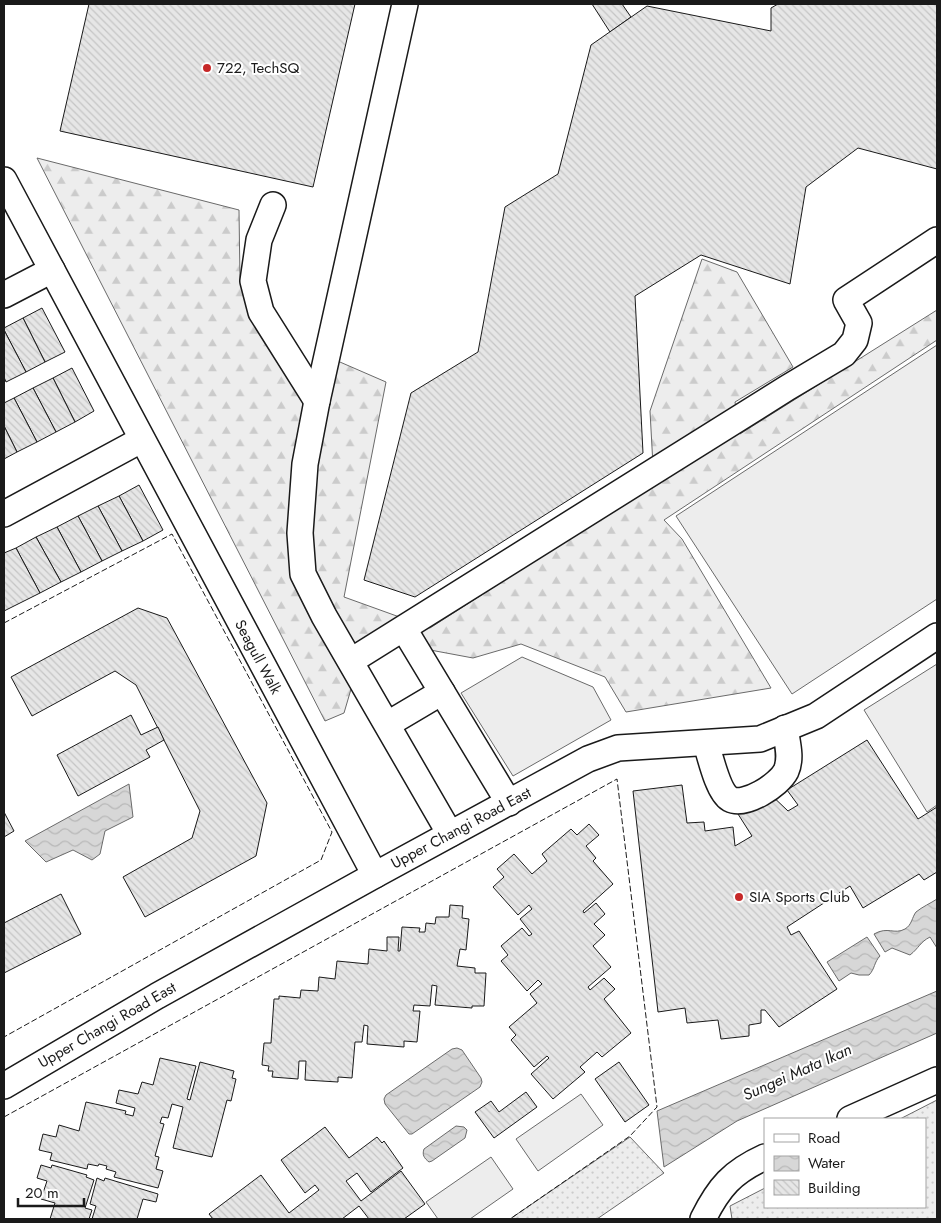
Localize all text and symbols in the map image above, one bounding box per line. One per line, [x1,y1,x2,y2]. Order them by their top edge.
place label: 722, TechSQ [217,57,300,79]
marker: 722, TechSQ [201,62,213,74]
street label: Seagull Walk [229,616,287,699]
street label: Upper Changi Road East [387,781,535,874]
place label: SIA Sports Club [749,886,850,908]
marker: SIA Sports Club [733,891,745,903]
street label: Upper Changi Road East [34,976,180,1074]
water label: Sungei Mata Ikan [739,1038,855,1106]
legend [764,1118,926,1208]
text: Road [808,1127,840,1149]
text: Water [808,1152,846,1174]
scale bar [18,1176,84,1208]
text: Building [808,1177,860,1199]
text: 20 m [25,1182,59,1204]

